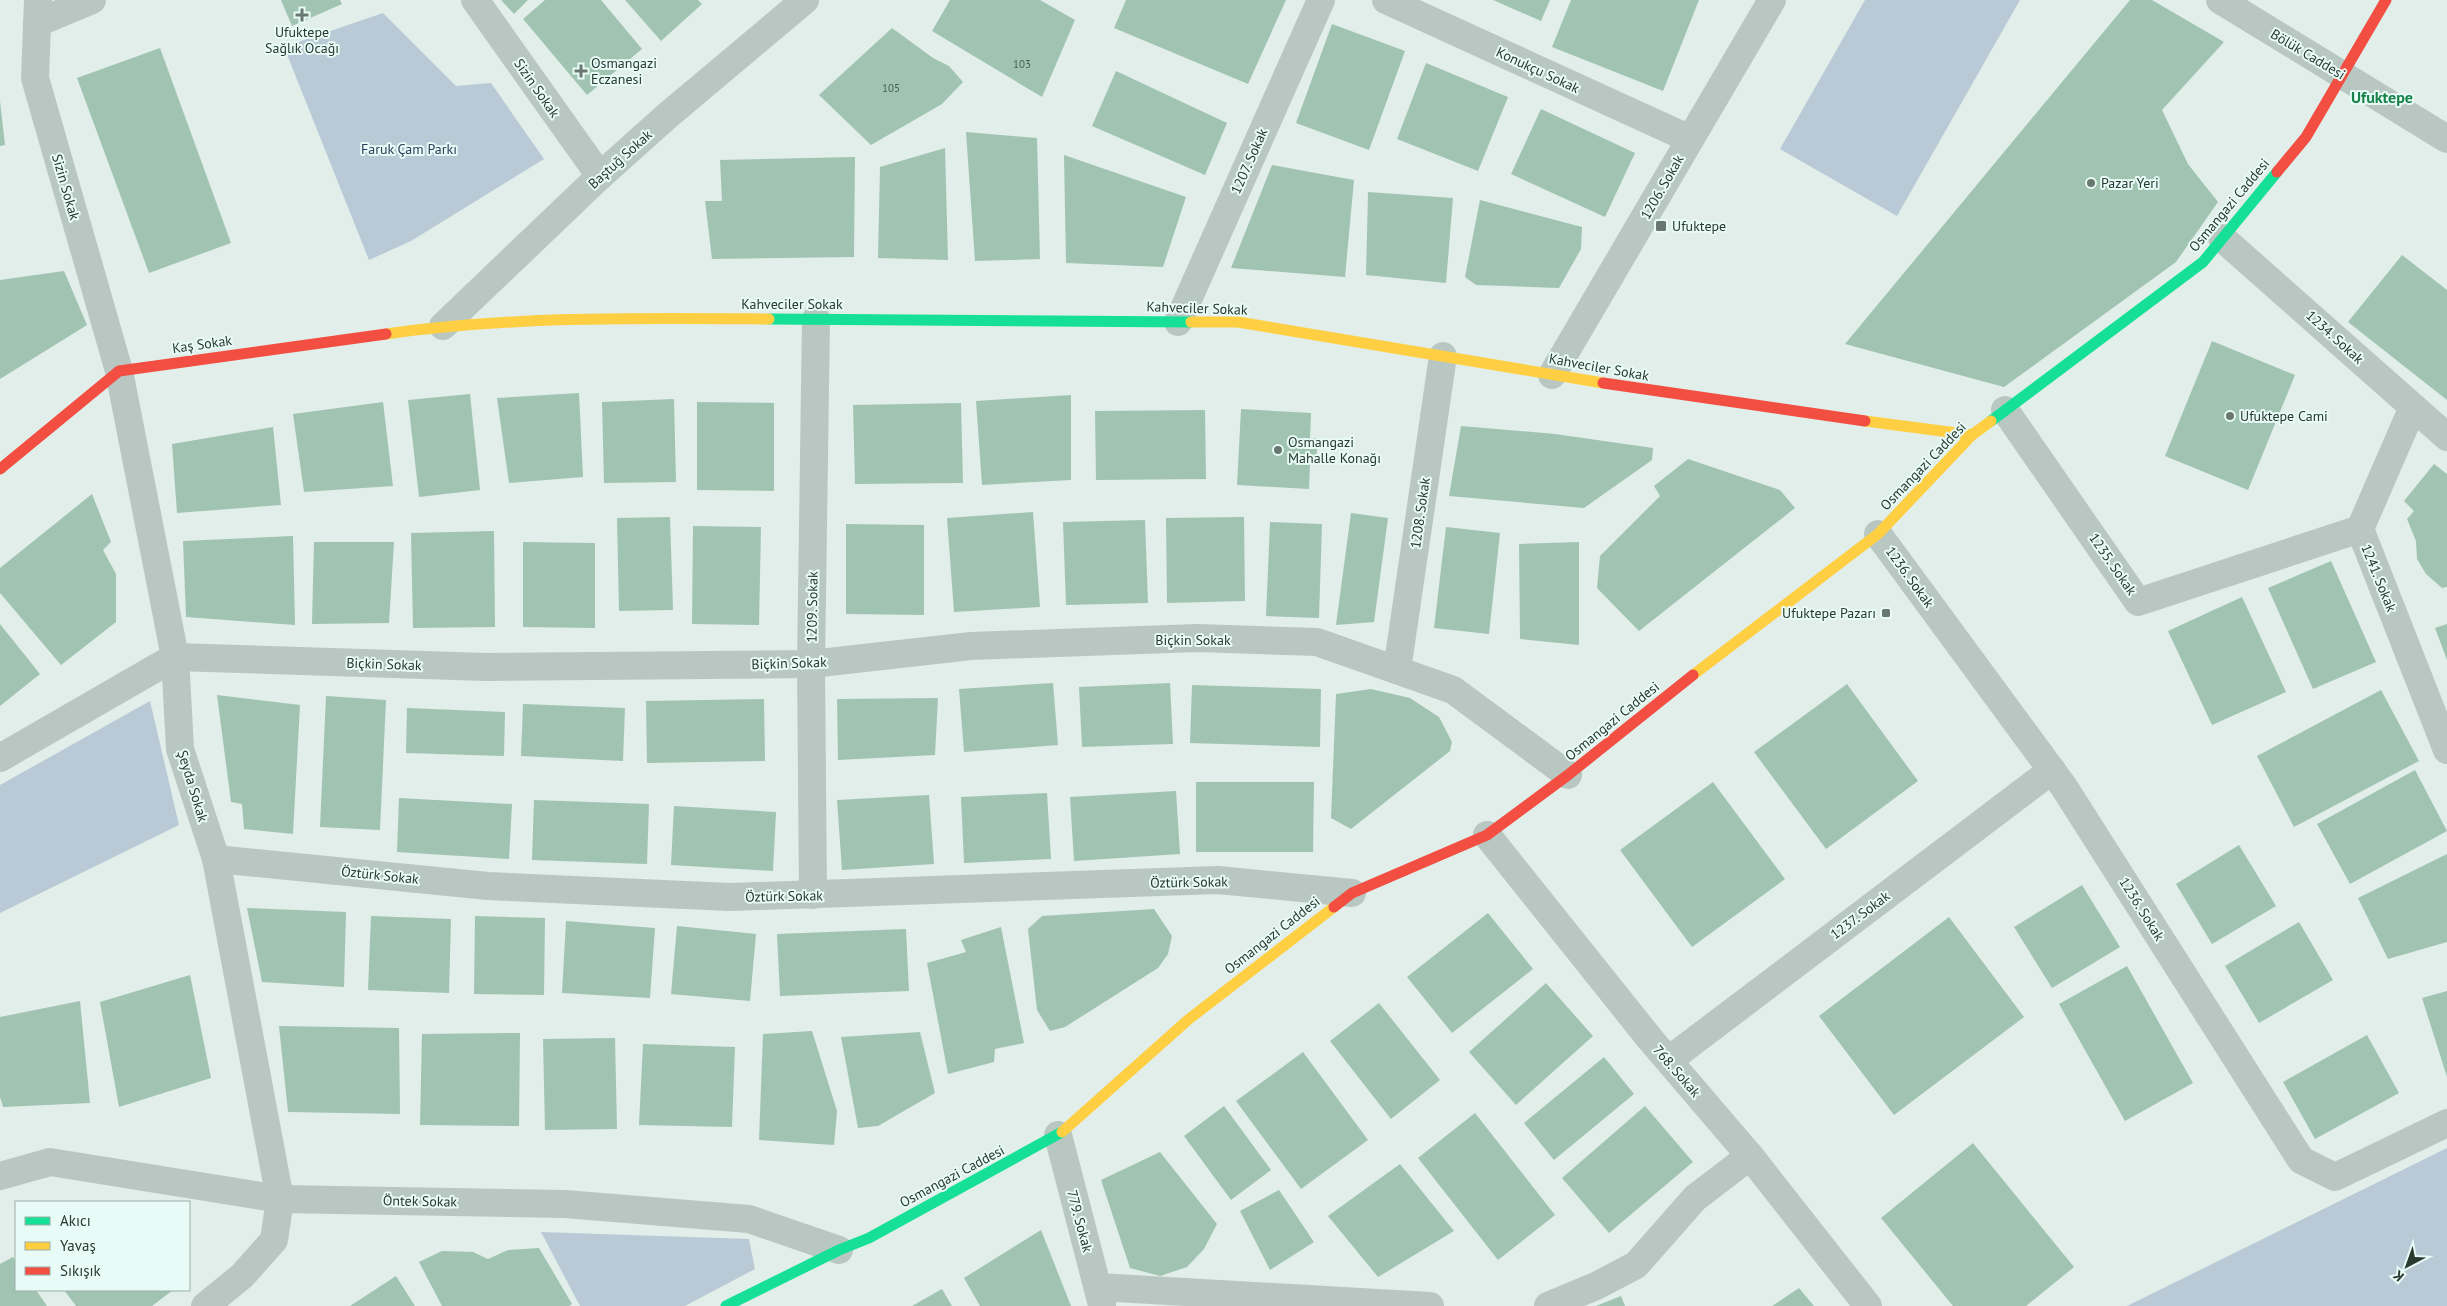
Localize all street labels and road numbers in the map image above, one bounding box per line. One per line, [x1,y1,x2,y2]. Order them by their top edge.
street label: Bölük Caddesi [2267,25,2349,83]
street label: Konukçu Sokak [1493,43,1583,97]
street label: Sizin Sokak [510,55,564,121]
street label: Baştuğ Sokak [584,125,656,192]
street label: 1207. Sokak [1227,125,1272,197]
street label: 1206. Sokak [1636,151,1688,222]
street label: Sizin Sokak [48,152,84,222]
street label: Osmangazi Caddesi [2185,155,2273,255]
street label: Kahveciler Sokak [741,295,843,313]
street label: Kahveciler Sokak [1146,297,1248,319]
street label: 1234. Sokak [2302,306,2368,368]
street label: Kaş Sokak [171,331,233,357]
street label: Kahveciler Sokak [1548,349,1651,385]
street label: Osmangazi Caddesi [1876,418,1970,514]
street label: 1208. Sokak [1406,476,1434,550]
street label: 1235. Sokak [2085,530,2141,599]
street label: 1241. Sokak [2357,541,2401,615]
street label: 1236. Sokak [1882,543,1938,611]
street label: 1209. Sokak [802,571,822,643]
street label: Biçkin Sokak [1155,631,1231,649]
street label: Biçkin Sokak [751,653,827,673]
street label: Biçkin Sokak [346,654,422,674]
street label: Osmangazi Caddesi [1561,677,1663,765]
street label: Şeyda Sokak [174,748,213,824]
street label: Öztürk Sokak [340,862,420,888]
street label: Öztürk Sokak [1150,872,1228,892]
street label: 1236. Sokak [2115,874,2169,944]
street label: Öztürk Sokak [745,886,823,906]
street label: 1237. Sokak [1827,887,1894,943]
street label: Osmangazi Caddesi [1221,892,1323,978]
street label: 768. Sokak [1649,1041,1705,1101]
street label: Osmangazi Caddesi [896,1141,1008,1211]
street label: 779. Sokak [1063,1188,1097,1254]
street label: Öntek Sokak [383,1191,458,1211]

